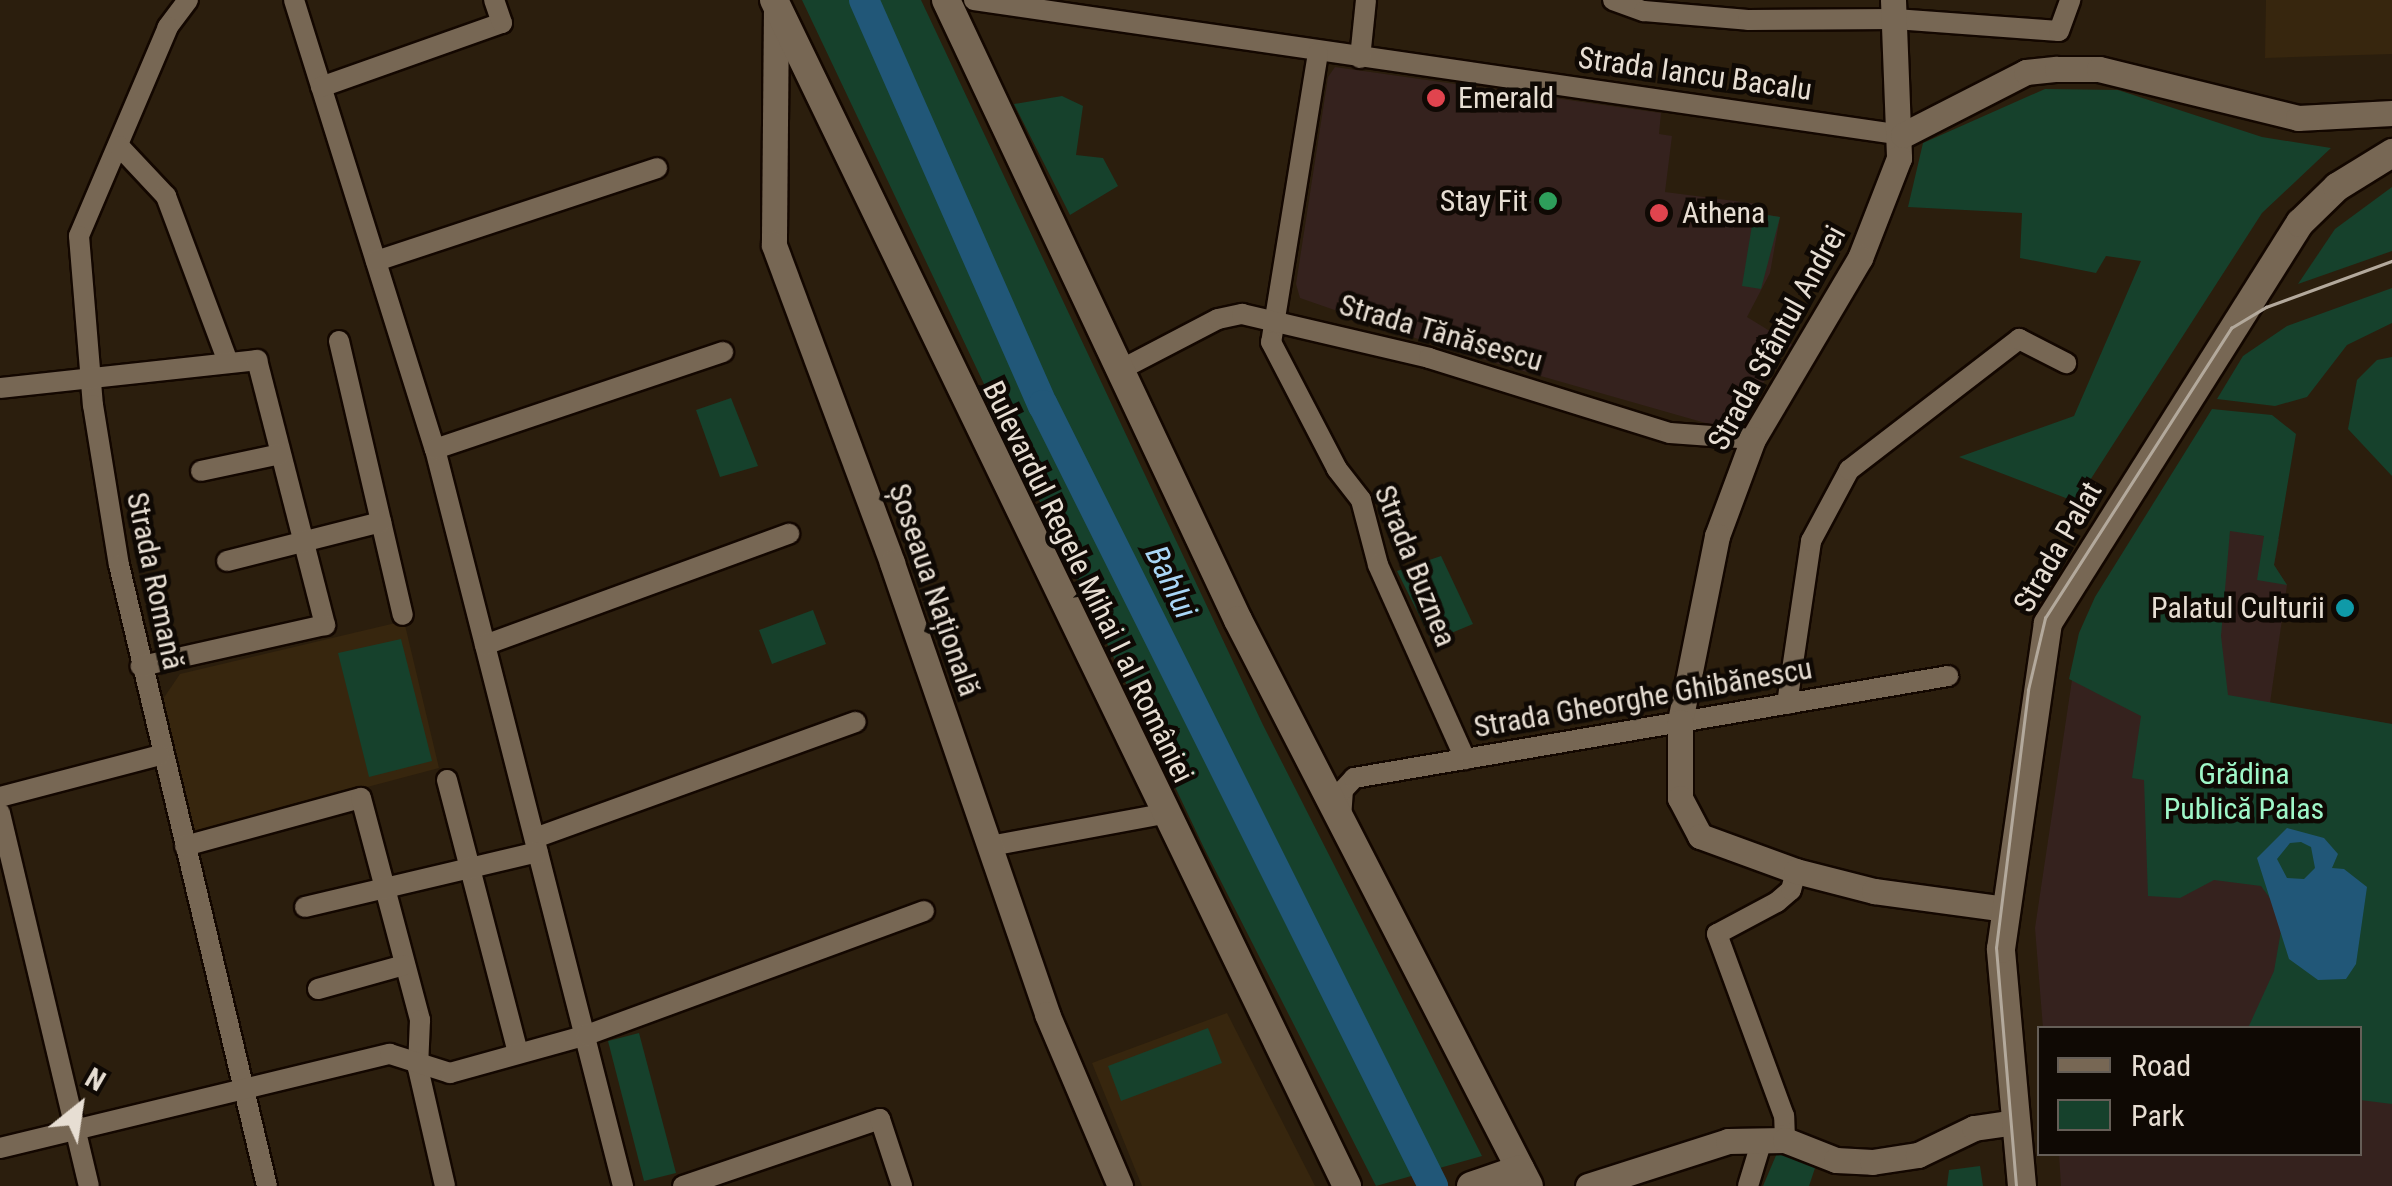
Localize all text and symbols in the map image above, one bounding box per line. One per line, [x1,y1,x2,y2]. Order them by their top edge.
street label: Strada Iancu Bacalu [1576,40,1814,108]
place label: Emerald [1458,80,1554,116]
marker: Emerald [1423,85,1449,111]
place label: Stay Fit [1440,183,1528,219]
marker: Stay Fit [1537,190,1559,212]
place label: Athena [1682,195,1765,231]
marker: Athena [1646,200,1672,226]
street label: Strada Sfântul Andrei [1700,219,1854,457]
street label: Strada Tănăsescu [1335,287,1547,379]
street label: Bulevardul Regele Mihai I al României [975,375,1201,789]
street label: Strada Palat [2006,475,2110,619]
street label: Șoseaua Națională [881,479,987,701]
street label: Strada Buznea [1366,480,1464,652]
street label: Strada Romană [119,489,191,673]
water label: Bahlui [1137,539,1205,625]
place label: Palatul Culturii [2151,590,2325,626]
marker: Palatul Culturii [2334,597,2356,619]
street label: Strada Gheorghe Ghibănescu [1471,651,1815,745]
park label: Grădina Publică Palas [2164,756,2324,826]
legend [2037,1026,2362,1156]
text: Road [2131,1048,2191,1083]
north arrow [30,1056,130,1156]
text: N [80,1061,111,1098]
text: Park [2131,1098,2185,1133]

